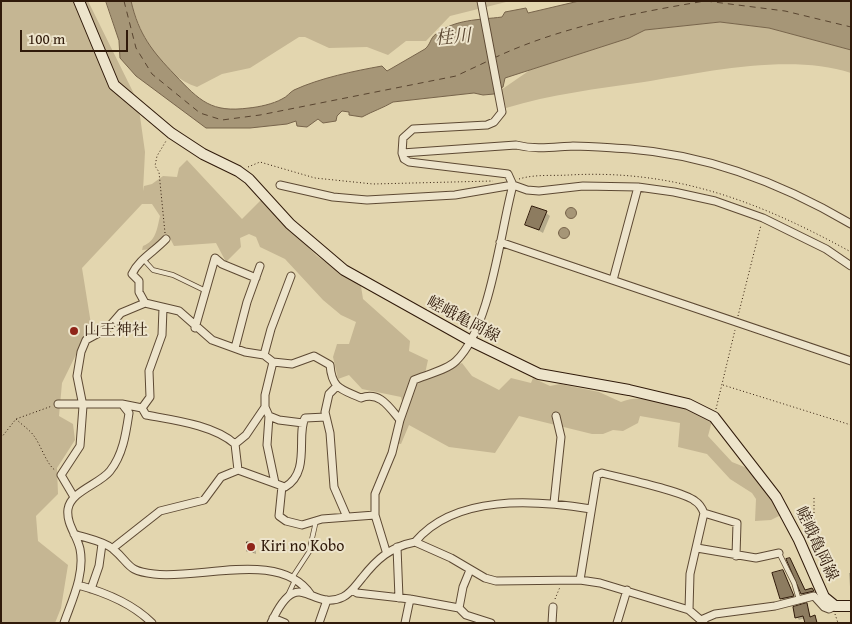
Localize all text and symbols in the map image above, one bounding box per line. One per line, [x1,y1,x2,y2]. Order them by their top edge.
scale bar [22,20,130,52]
water label: 桂川 [434,26,472,50]
text: 100 m [28,28,65,49]
street label: 嵯峨亀岡線 [423,293,503,347]
place label: 山王神社 [84,321,148,341]
marker: 山王神社 [68,325,80,337]
street label: 嵯峨亀岡線 [790,504,842,584]
place label: Kiri no Kobo [261,537,344,557]
marker: Kiri no Kobo [245,541,257,553]

